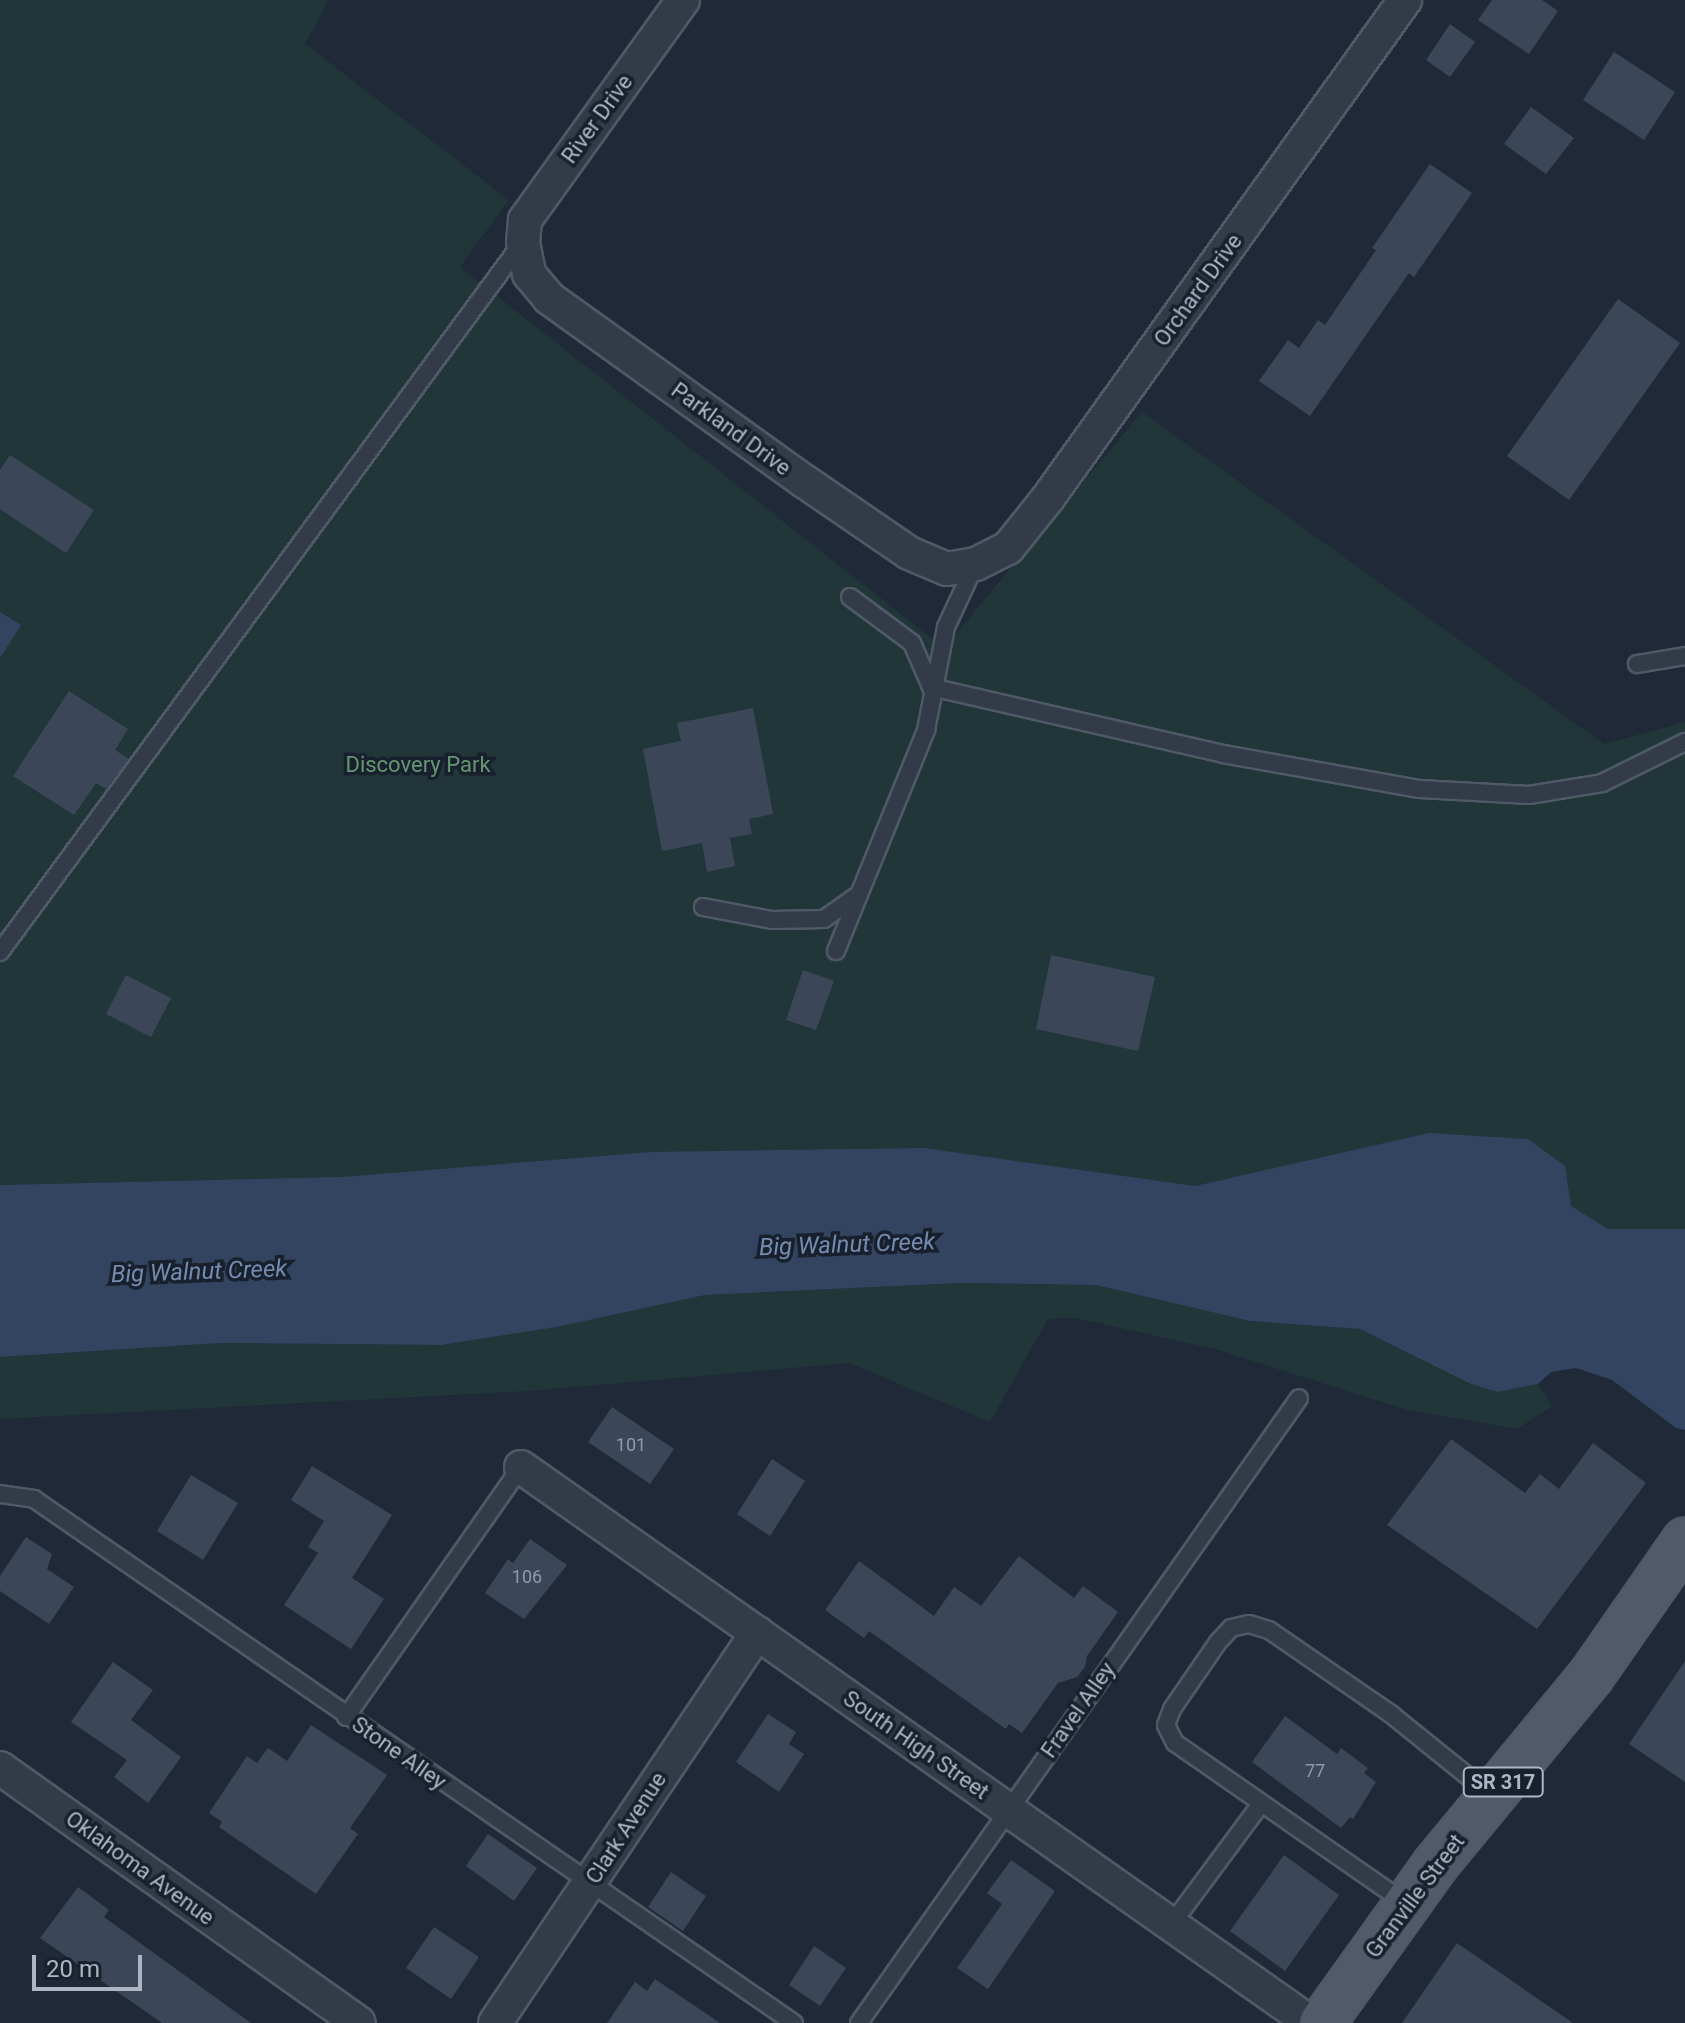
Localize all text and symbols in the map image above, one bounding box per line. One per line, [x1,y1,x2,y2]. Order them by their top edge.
street label: River Drive [556,69,638,169]
street label: Orchard Drive [1148,229,1248,351]
street label: Parkland Drive [666,377,796,481]
park label: Discovery Park [345,752,491,778]
water label: Big Walnut Creek [758,1228,936,1262]
water label: Big Walnut Creek [110,1255,288,1289]
house number: 101 [616,1434,646,1456]
house number: 106 [512,1566,542,1588]
street label: Fravel Alley [1035,1657,1121,1763]
street label: South High Street [838,1685,994,1805]
street label: Stone Alley [347,1711,451,1795]
house number: 77 [1305,1760,1325,1782]
road number: SR 317 [1461,1766,1545,1798]
street label: Clark Avenue [580,1767,672,1889]
street label: Oklahoma Avenue [61,1805,219,1931]
street label: Granville Street [1360,1829,1470,1963]
scale bar [36,1939,146,1989]
text: 20 m [46,1955,100,1983]

